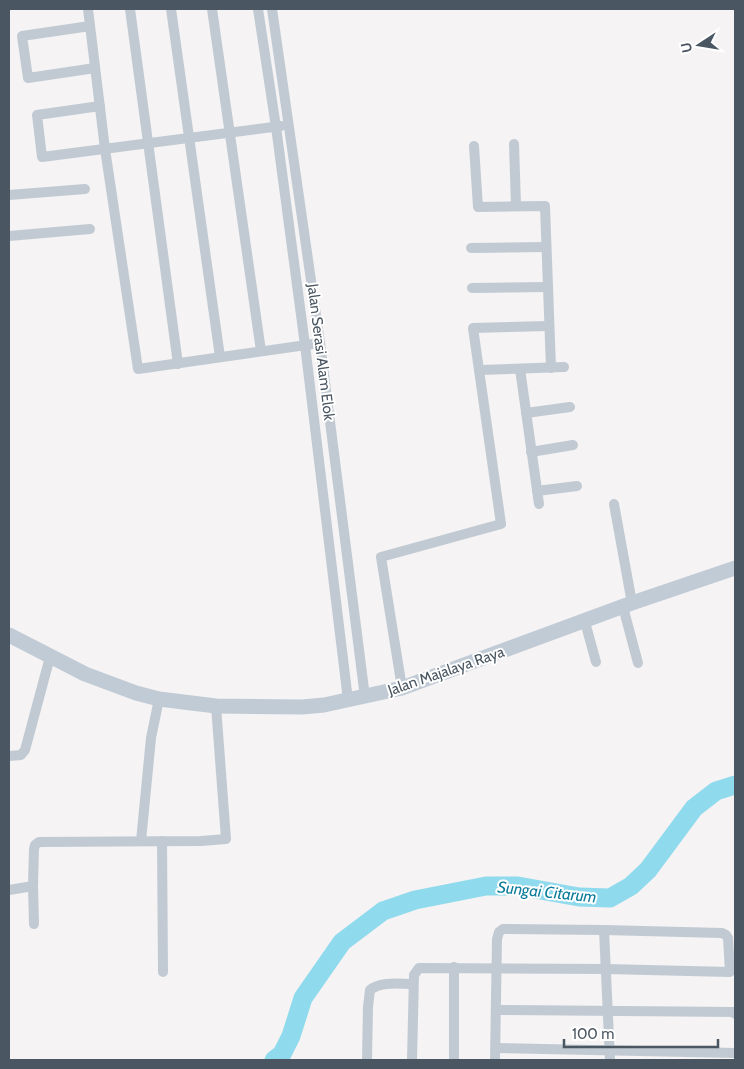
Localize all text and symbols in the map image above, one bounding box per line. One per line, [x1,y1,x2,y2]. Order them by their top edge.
north arrow [674,20,724,70]
text: U [676,41,696,54]
street label: Jalan Serasi Alam Elok [304,282,338,422]
street label: Jalan Majalaya Raya [384,642,507,700]
water label: Sungai Citarum [497,877,598,907]
scale bar [564,1016,718,1048]
text: 100 m [572,1025,614,1043]

